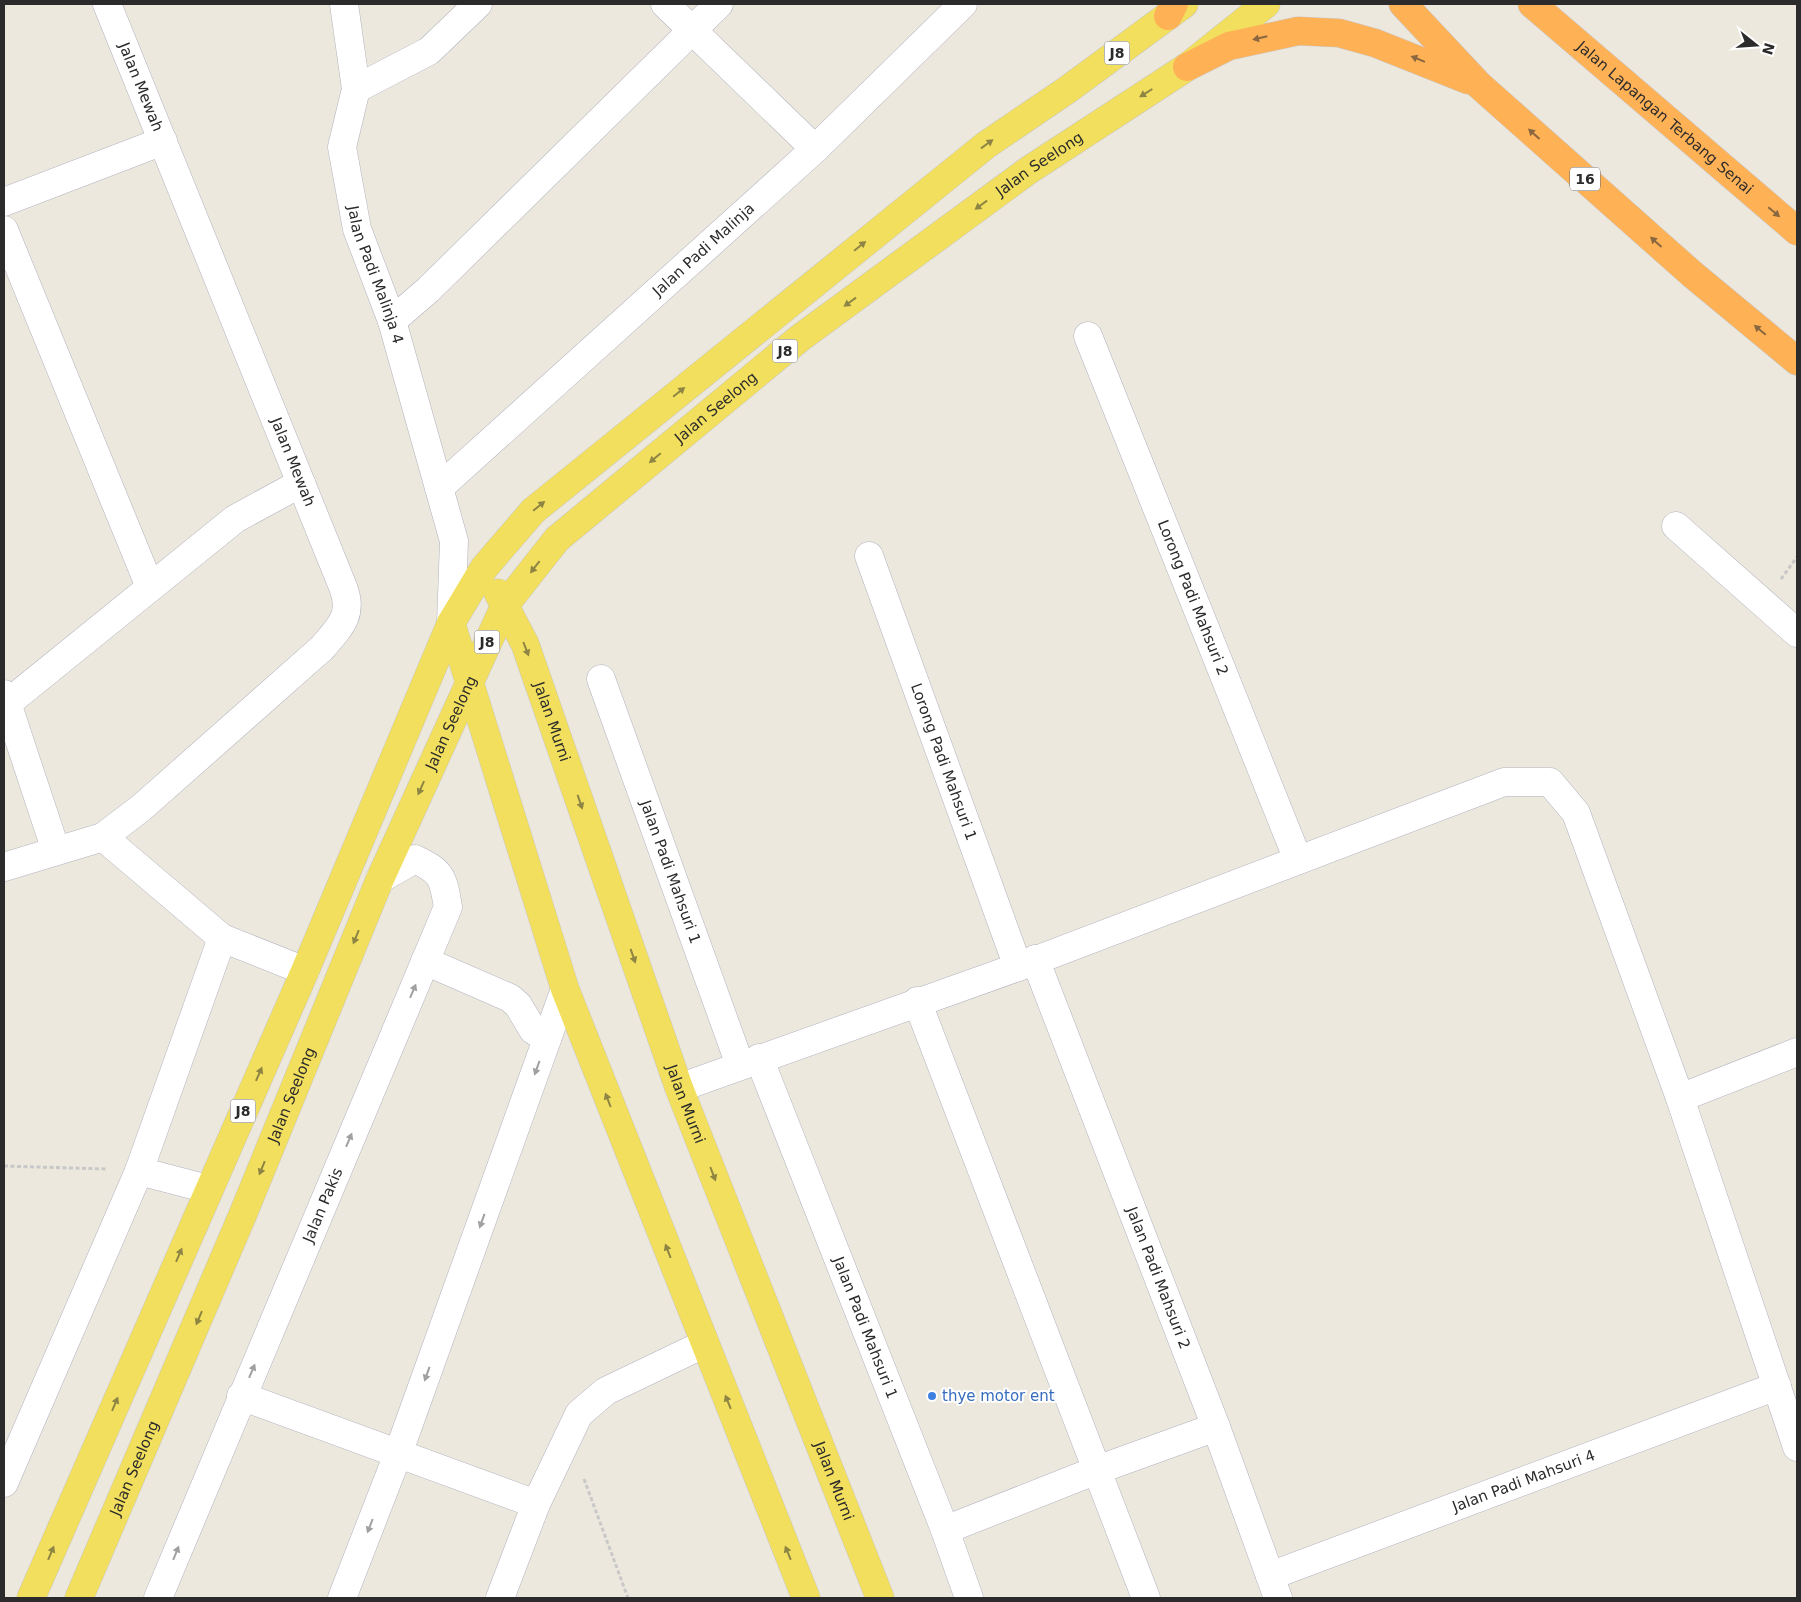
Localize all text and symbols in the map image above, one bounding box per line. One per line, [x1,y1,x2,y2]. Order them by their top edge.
north arrow [1731,20,1781,70]
one-way arrow [1252,34,1268,42]
street label: Jalan Lapangan Terbang Senai [1572,37,1757,198]
street label: Jalan Mewah [115,39,167,134]
text: N [1759,41,1778,57]
road number: J8 [1104,42,1130,64]
one-way arrow [1411,54,1425,62]
one-way arrow [1139,88,1152,98]
street label: Jalan Seelong [991,128,1087,201]
one-way arrow [1529,128,1541,140]
one-way arrow [980,139,993,150]
road number: 16 [1570,168,1600,190]
street label: Jalan Padi Malinja [648,199,758,301]
one-way arrow [975,200,988,211]
street label: Jalan Padi Malinja 4 [344,203,407,346]
one-way arrow [1767,206,1780,217]
one-way arrow [1650,236,1662,248]
one-way arrow [853,241,866,252]
one-way arrow [844,296,857,307]
one-way arrow [1753,325,1766,336]
road number: J8 [772,340,798,362]
street label: Jalan Seelong [670,368,761,447]
one-way arrow [673,387,686,398]
street label: Jalan Mewah [267,414,319,509]
one-way arrow [649,452,661,463]
one-way arrow [533,500,546,511]
street label: Lorong Padi Mahsuri 2 [1154,517,1232,678]
one-way arrow [530,560,540,574]
road number: J8 [474,630,500,654]
one-way arrow [522,642,530,657]
street label: Jalan Seelong [421,673,480,774]
street label: Jalan Murni [529,678,574,764]
street label: Lorong Padi Mahsuri 1 [907,681,980,843]
one-way arrow [417,781,425,795]
one-way arrow [577,795,584,810]
street label: Jalan Padi Mahsuri 1 [636,797,705,946]
one-way arrow [352,930,360,945]
one-way arrow [630,949,638,964]
one-way arrow [409,984,417,998]
street label: Jalan Seelong [264,1045,319,1147]
one-way arrow [533,1061,540,1076]
street label: Jalan Murni [662,1061,709,1146]
one-way arrow [255,1067,263,1081]
one-way arrow [604,1092,612,1107]
road number: J8 [230,1100,256,1122]
one-way arrow [346,1133,354,1147]
one-way arrow [258,1161,266,1176]
street label: Jalan Pakis [299,1165,347,1246]
one-way arrow [710,1167,718,1181]
street label: Jalan Padi Mahsuri 2 [1122,1203,1194,1352]
one-way arrow [478,1214,486,1229]
one-way arrow [663,1244,671,1258]
one-way arrow [176,1248,184,1262]
street label: Jalan Padi Mahsuri 1 [829,1253,901,1401]
one-way arrow [194,1311,202,1325]
one-way arrow [248,1364,256,1378]
one-way arrow [422,1367,430,1382]
place label: thye motor ent [942,1387,1055,1405]
marker: thye motor ent [926,1390,938,1402]
one-way arrow [723,1395,731,1409]
one-way arrow [112,1397,120,1411]
street label: Jalan Seelong [106,1418,163,1520]
street label: Jalan Murni [810,1438,858,1523]
street label: Jalan Padi Mahsuri 4 [1449,1446,1598,1516]
one-way arrow [366,1519,373,1534]
one-way arrow [784,1545,792,1560]
one-way arrow [47,1546,55,1561]
one-way arrow [173,1546,181,1560]

